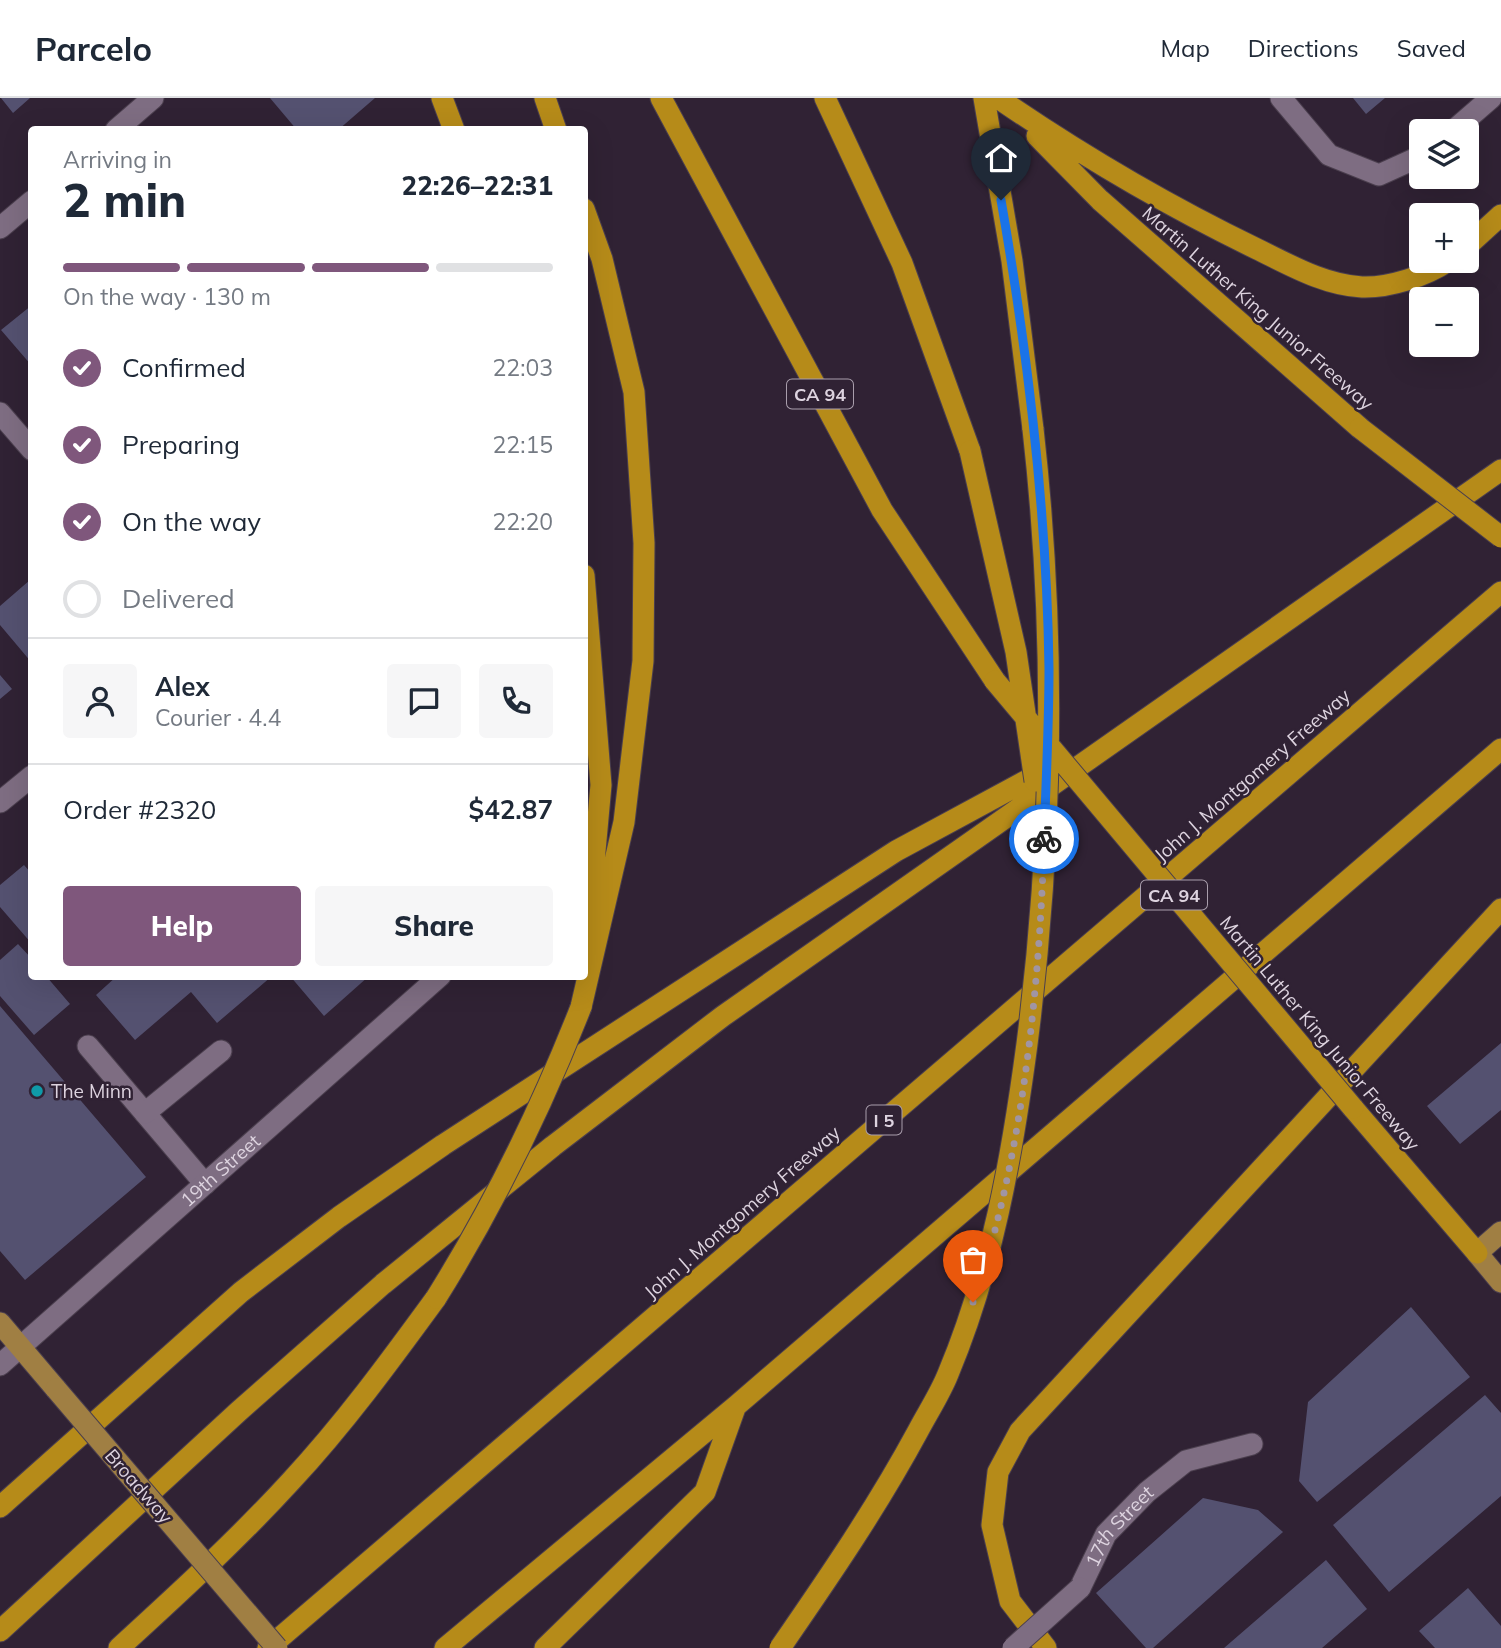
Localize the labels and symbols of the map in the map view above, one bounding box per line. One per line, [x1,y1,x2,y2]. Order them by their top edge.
pin [971,128,1031,200]
street label: Martin Luther King Junior Freeway [1137,201,1379,415]
road number: CA 94 [787,380,853,408]
street label: John J. Montgomery Freeway [1149,683,1355,867]
courier [1009,804,1079,874]
road number: CA 94 [1141,880,1207,910]
street label: Martin Luther King Junior Freeway [1215,911,1425,1155]
place label: The Minn [51,1079,132,1103]
marker: The Minn [29,1083,45,1099]
road number: I 5 [866,1105,902,1134]
street label: John J. Montgomery Freeway [639,1120,845,1304]
street label: 19th Street [176,1129,265,1212]
pin [943,1230,1003,1302]
street label: Broadway [100,1444,178,1528]
street label: 17th Street [1080,1480,1158,1571]

